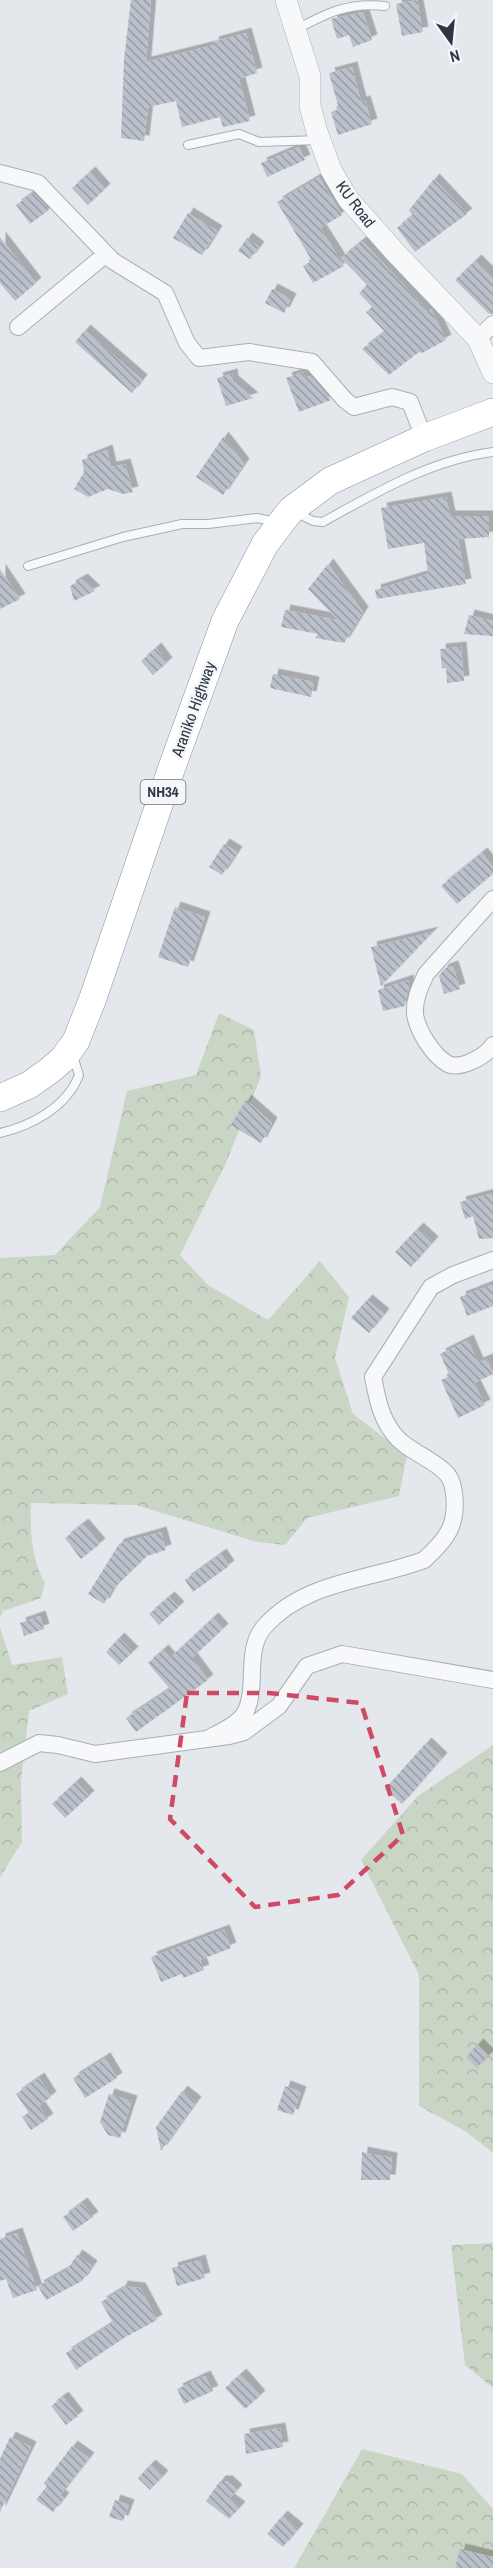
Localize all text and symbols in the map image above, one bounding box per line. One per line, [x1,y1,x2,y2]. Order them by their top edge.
north arrow [421,12,481,72]
text: N [447,45,462,68]
street label: KU Road [331,176,381,232]
street label: Araniko Highway [165,658,221,761]
road number: NH34 [140,780,186,804]

